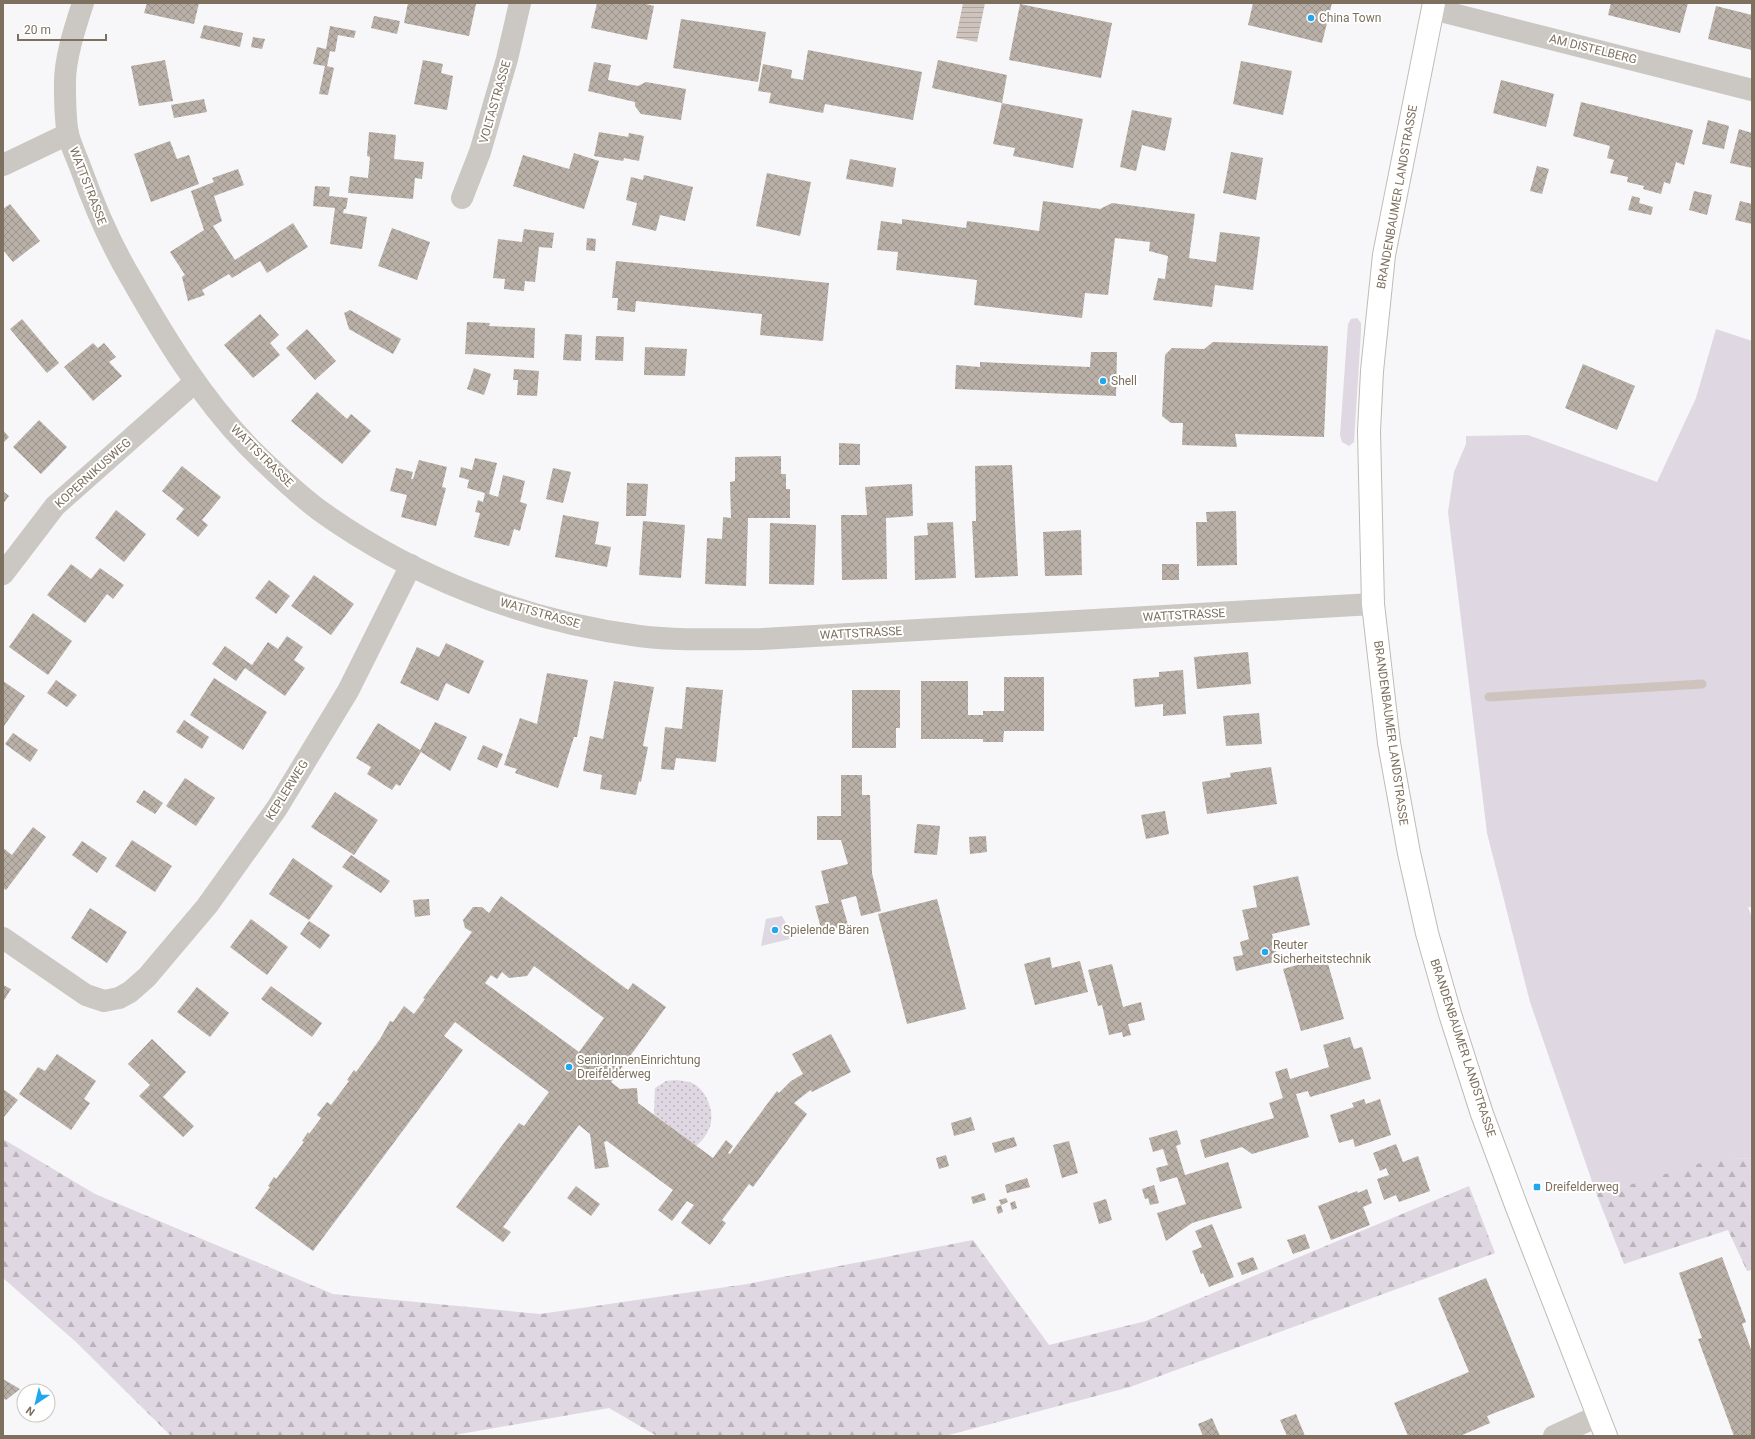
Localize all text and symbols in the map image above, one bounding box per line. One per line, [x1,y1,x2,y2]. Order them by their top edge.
place label: China Town [1319,11,1381,25]
marker: China Town [1306,13,1316,23]
scale bar [18,16,106,42]
text: 20 m [24,23,51,37]
street label: AM DISTELBERG [1548,31,1638,67]
street label: VOLTASTRASSE [476,59,514,145]
street label: BRANDENBAUMER LANDSTRASSE [1374,104,1420,290]
street label: WATTSTRASSE [67,145,109,227]
place label: Shell [1111,374,1137,388]
marker: Shell [1098,376,1108,386]
street label: WATTSTRASSE [228,422,296,490]
street label: KOPERNIKUSWEG [52,435,134,511]
street label: WATTSTRASSE [498,595,582,631]
street label: WATTSTRASSE [1143,606,1226,624]
street label: WATTSTRASSE [820,624,903,642]
street label: BRANDENBAUMER LANDSTRASSE [1371,640,1411,827]
street label: KEPLERWEG [263,757,311,823]
place label: Spielende Bären [783,923,869,937]
marker: Spielende Bären [770,925,780,935]
place label: Reuter Sicherheitstechnik [1273,938,1372,966]
marker: Reuter Sicherheitstechnik [1260,947,1270,957]
street label: BRANDENBAUMER LANDSTRASSE [1428,957,1499,1139]
place label: SeniorInnenEinrichtung Dreifelderweg [577,1053,701,1081]
marker: SeniorInnenEinrichtung Dreifelderweg [564,1062,574,1072]
place label: Dreifelderweg [1545,1180,1619,1194]
marker: Dreifelderweg [1532,1182,1542,1192]
north arrow [16,1383,56,1423]
text: N [23,1403,37,1418]

